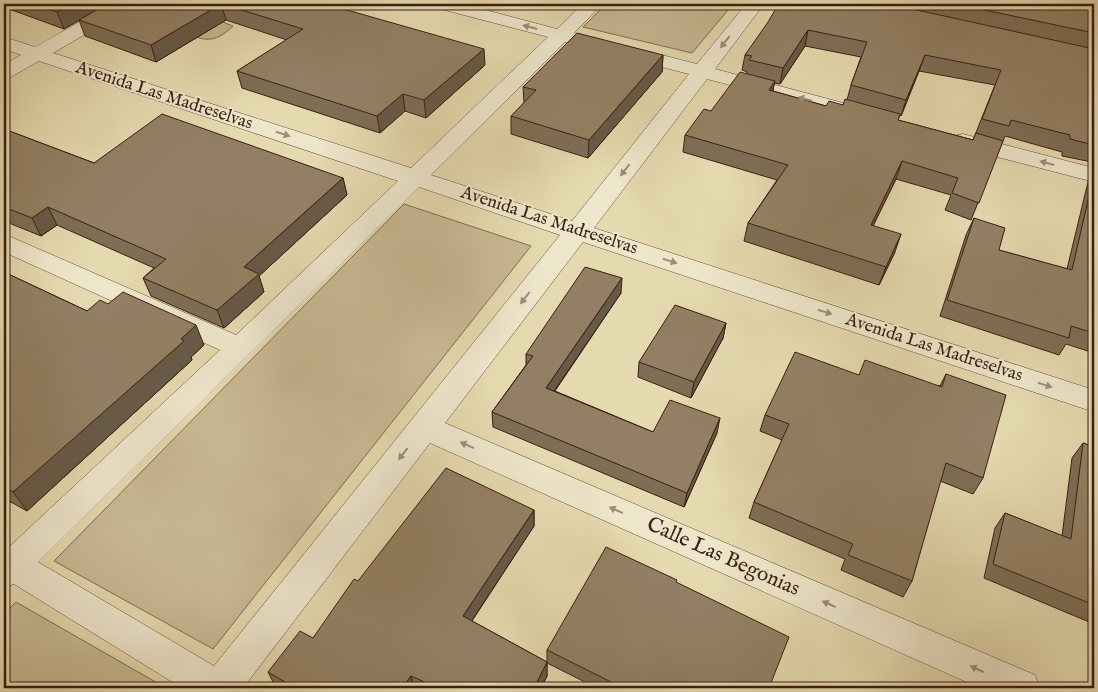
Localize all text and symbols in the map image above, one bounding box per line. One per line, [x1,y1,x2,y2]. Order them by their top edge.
one-way arrow [522,23,537,31]
one-way arrow [720,35,730,49]
street label: Avenida Las Madreselvas [72,56,255,136]
one-way arrow [798,95,813,103]
one-way arrow [276,130,291,138]
one-way arrow [1040,159,1055,167]
one-way arrow [619,163,630,176]
street label: Avenida Las Madreselvas [457,181,640,261]
one-way arrow [663,258,678,265]
one-way arrow [519,291,530,304]
street label: Avenida Las Madreselvas [842,308,1025,388]
one-way arrow [817,309,832,316]
one-way arrow [1038,382,1053,389]
one-way arrow [460,441,474,449]
one-way arrow [398,447,408,461]
one-way arrow [609,506,623,514]
street label: Calle Las Begonias [642,511,804,603]
one-way arrow [822,599,836,607]
one-way arrow [970,664,984,672]

